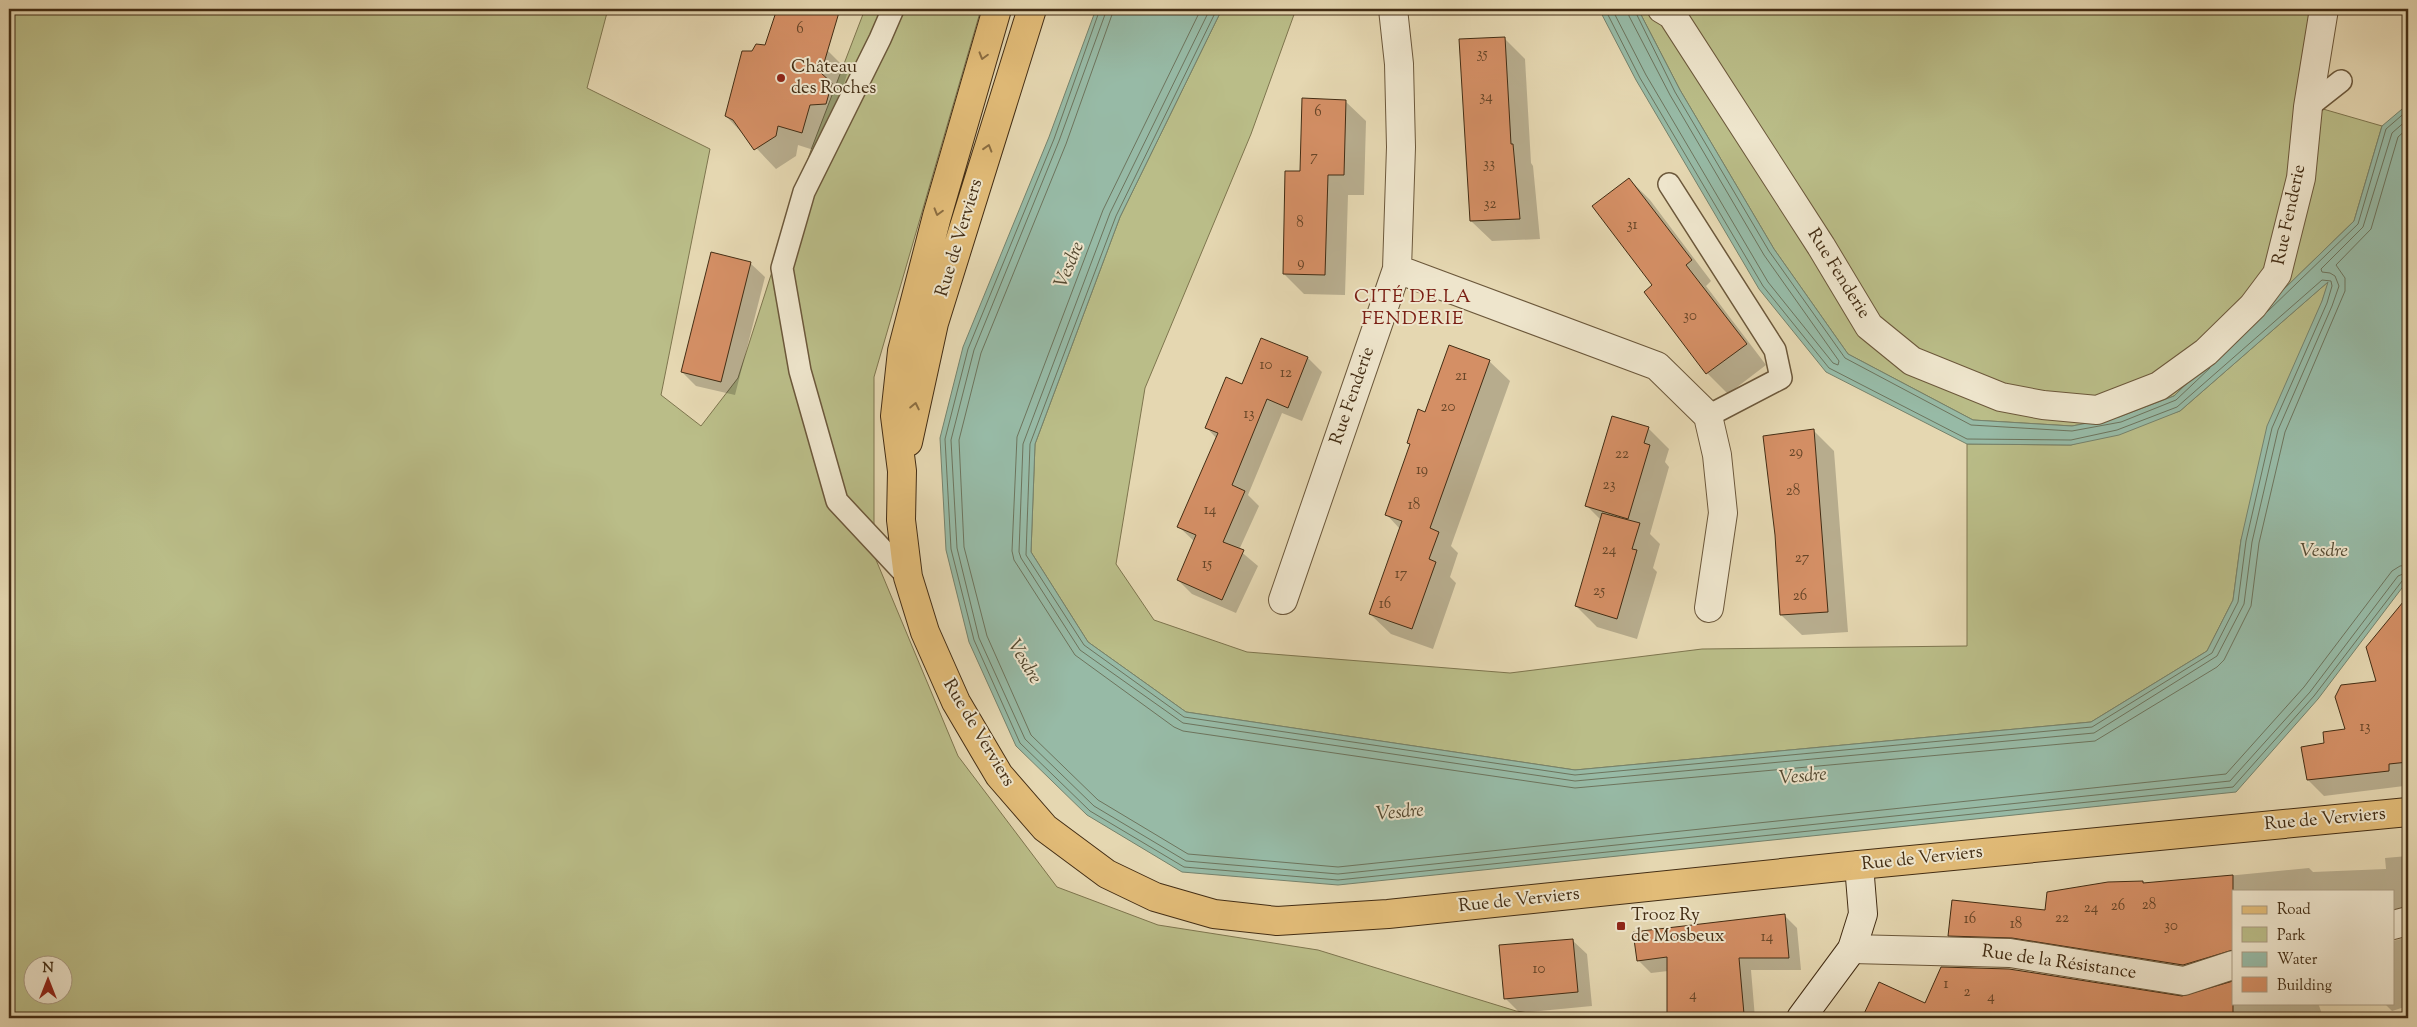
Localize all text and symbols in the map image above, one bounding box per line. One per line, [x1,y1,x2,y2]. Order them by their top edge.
house number: 6 [796,19,804,40]
house number: 35 [1476,44,1488,65]
one-way arrow [979,51,989,59]
place label: Château des Roches [791,55,876,102]
marker: Château des Roches [775,72,787,84]
house number: 34 [1479,87,1493,108]
house number: 6 [1314,102,1322,123]
one-way arrow [983,145,993,153]
house number: 7 [1310,147,1318,168]
house number: 33 [1483,154,1495,175]
street label: Rue Fenderie [2267,162,2313,268]
street label: Rue de Verviers [930,176,990,300]
house number: 32 [1483,194,1497,215]
one-way arrow [933,207,944,216]
house number: 8 [1296,213,1304,234]
house number: 31 [1626,215,1638,236]
street label: Rue Fenderie [1800,224,1876,324]
water label: Vesdre [1048,237,1092,292]
house number: 9 [1297,253,1305,274]
district label: CITÉ DE LA FENDERIE [1354,284,1472,333]
house number: 30 [1683,306,1697,327]
street label: Rue Fenderie [1324,344,1382,448]
house number: 10 [1260,355,1273,376]
house number: 12 [1280,363,1292,384]
house number: 21 [1455,366,1467,387]
house number: 20 [1441,397,1456,418]
one-way arrow [909,401,920,410]
house number: 13 [1243,404,1255,425]
house number: 29 [1789,442,1803,463]
house number: 22 [1615,444,1629,465]
house number: 19 [1416,460,1428,481]
house number: 23 [1602,475,1616,496]
house number: 28 [1786,481,1800,502]
house number: 18 [1408,495,1420,516]
house number: 14 [1204,500,1217,521]
water label: Vesdre [2300,538,2348,565]
house number: 24 [1602,540,1617,561]
house number: 27 [1795,548,1810,569]
house number: 15 [1202,554,1212,575]
house number: 17 [1395,564,1408,585]
house number: 25 [1593,581,1605,602]
house number: 26 [1793,586,1807,607]
house number: 16 [1379,594,1391,615]
water label: Vesdre [1000,635,1048,690]
street label: Rue de Verviers [935,674,1021,792]
house number: 13 [2359,717,2371,738]
water label: Vesdre [1778,761,1828,793]
water label: Vesdre [1375,797,1425,829]
street label: Rue de Verviers [2263,802,2387,838]
street label: Rue de Verviers [1860,840,1984,878]
street label: Rue de Verviers [1457,882,1581,920]
legend [2232,890,2394,1004]
house number: 28 [2142,895,2156,916]
house number: 26 [2111,896,2125,917]
house number: 24 [2084,898,2099,919]
text: Road [2277,900,2311,921]
place label: Trooz Ry de Mosbeux [1631,903,1725,950]
house number: 22 [2055,908,2069,929]
house number: 16 [1964,909,1976,930]
house number: 18 [2010,914,2022,935]
house number: 30 [2164,916,2178,937]
marker: Trooz Ry de Mosbeux [1615,920,1627,932]
text: Park [2277,926,2306,947]
house number: 14 [1761,927,1774,948]
street label: Rue de la Résistance [1980,939,2138,987]
text: Water [2277,950,2318,971]
north arrow [22,954,72,1004]
text: N [42,959,54,979]
house number: 10 [1533,959,1546,980]
house number: 1 [1943,974,1949,995]
text: Building [2277,976,2332,997]
house number: 2 [1963,982,1971,1003]
house number: 4 [1689,985,1697,1006]
house number: 4 [1987,987,1995,1008]

